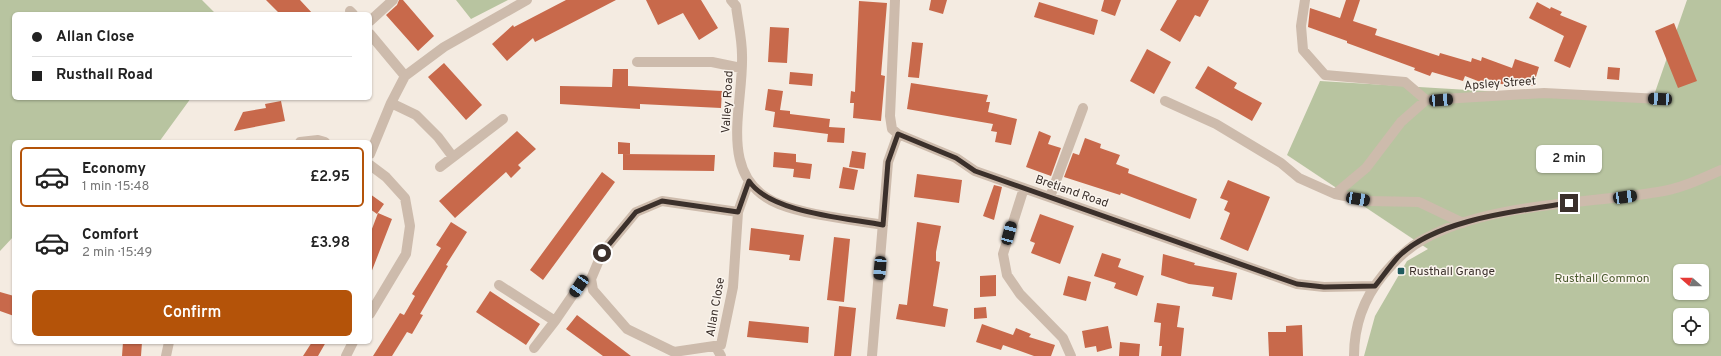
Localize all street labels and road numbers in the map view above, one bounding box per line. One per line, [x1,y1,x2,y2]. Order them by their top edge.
street label: Valley Road [718,70,738,134]
street label: Apsley Street [1464,74,1537,94]
street label: Bretland Road [1033,172,1111,212]
street label: Allan Close [703,276,729,338]

